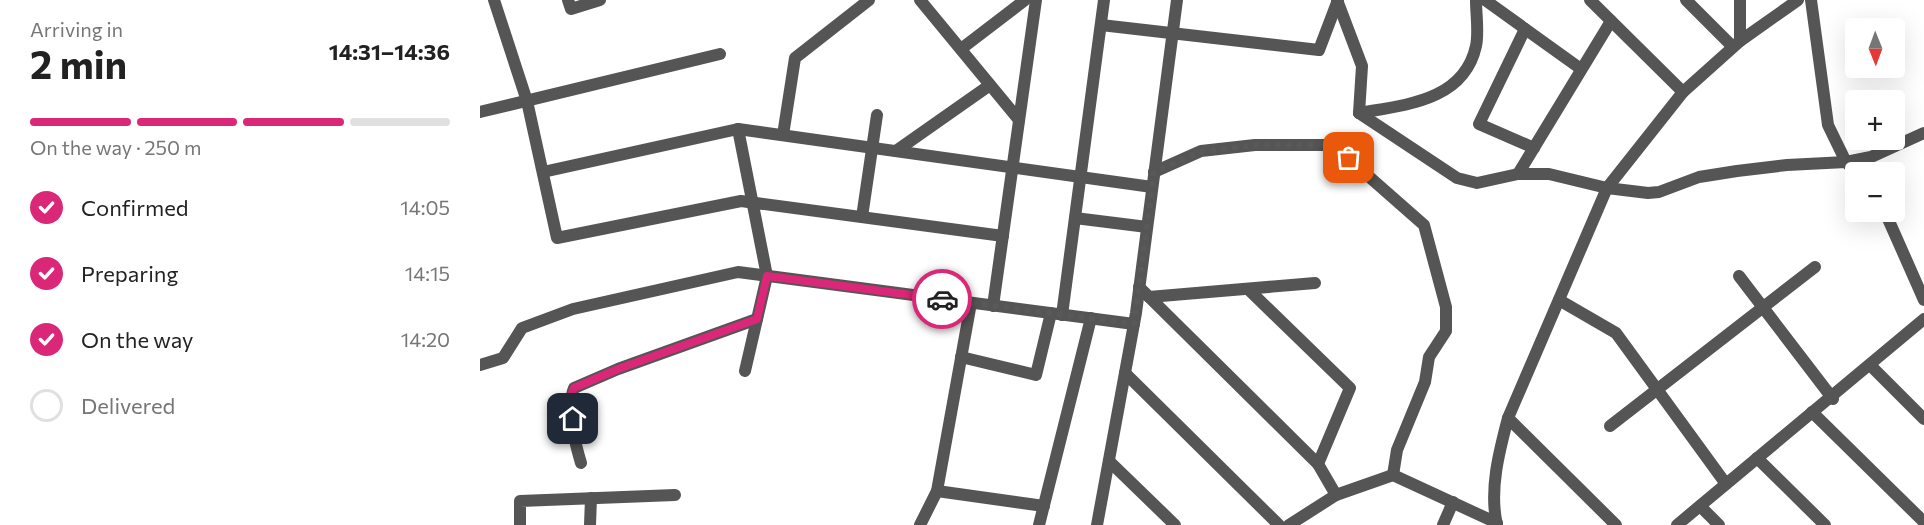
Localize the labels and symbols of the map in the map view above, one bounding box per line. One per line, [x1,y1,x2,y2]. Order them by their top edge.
north arrow [1845,18,1905,78]
pin [1323,132,1374,183]
courier [912,269,972,329]
pin [547,393,598,444]

